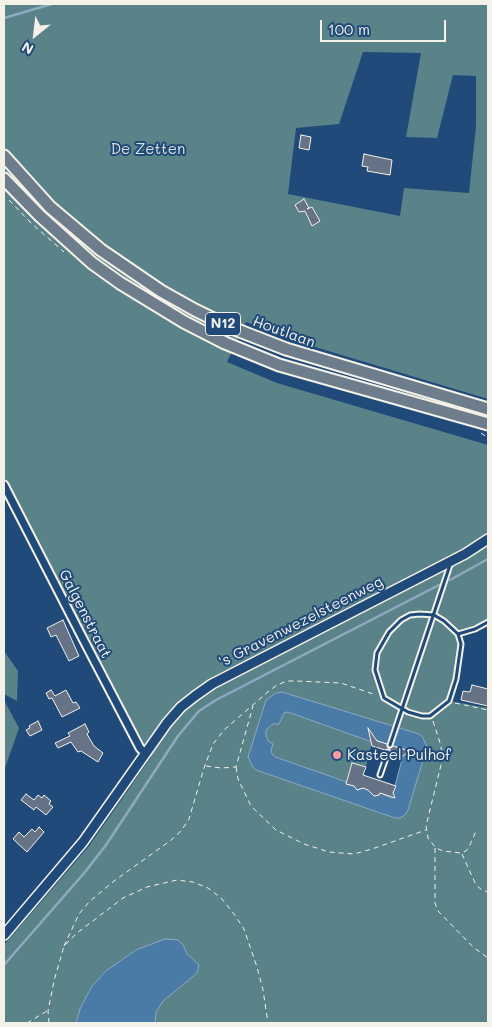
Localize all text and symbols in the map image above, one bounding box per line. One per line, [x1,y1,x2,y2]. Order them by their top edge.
north arrow [10,10,60,60]
scale bar [322,10,448,42]
text: 100 m [328,19,370,39]
text: N [18,38,37,59]
park label: De Zetten [111,140,185,158]
road number: N12 [206,312,240,336]
street label: Houtlaan [250,312,318,352]
street label: Galgenstraat [55,567,115,661]
street label: 's Gravenwezelsteenweg [216,573,386,671]
place label: Kasteel Pulhof [347,746,451,764]
marker: Kasteel Pulhof [331,749,343,761]

